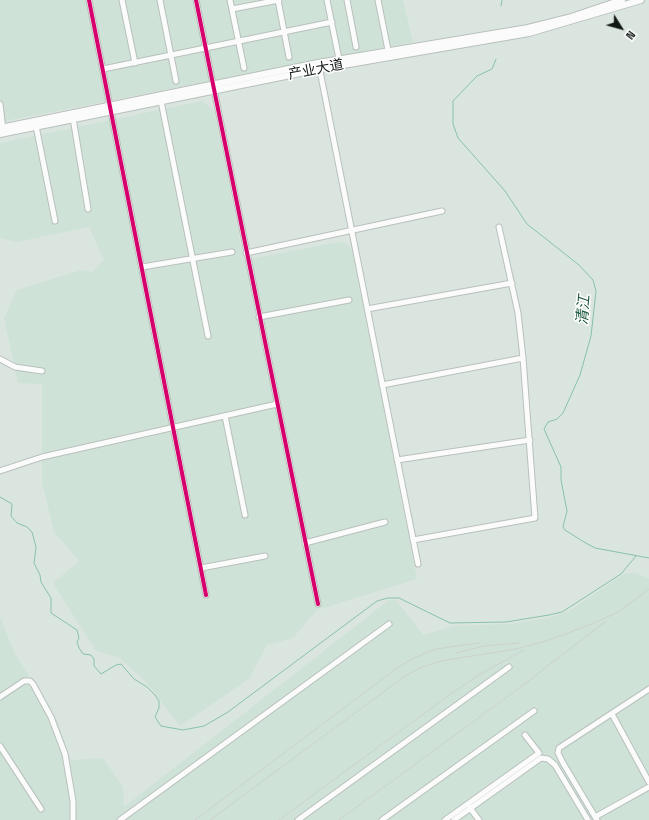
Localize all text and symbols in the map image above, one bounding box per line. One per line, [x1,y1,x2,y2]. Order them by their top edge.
north arrow [601,8,641,48]
text: N [623,28,638,42]
street label: 产业大道 [287,56,345,84]
water label: 清江 [574,294,594,326]

